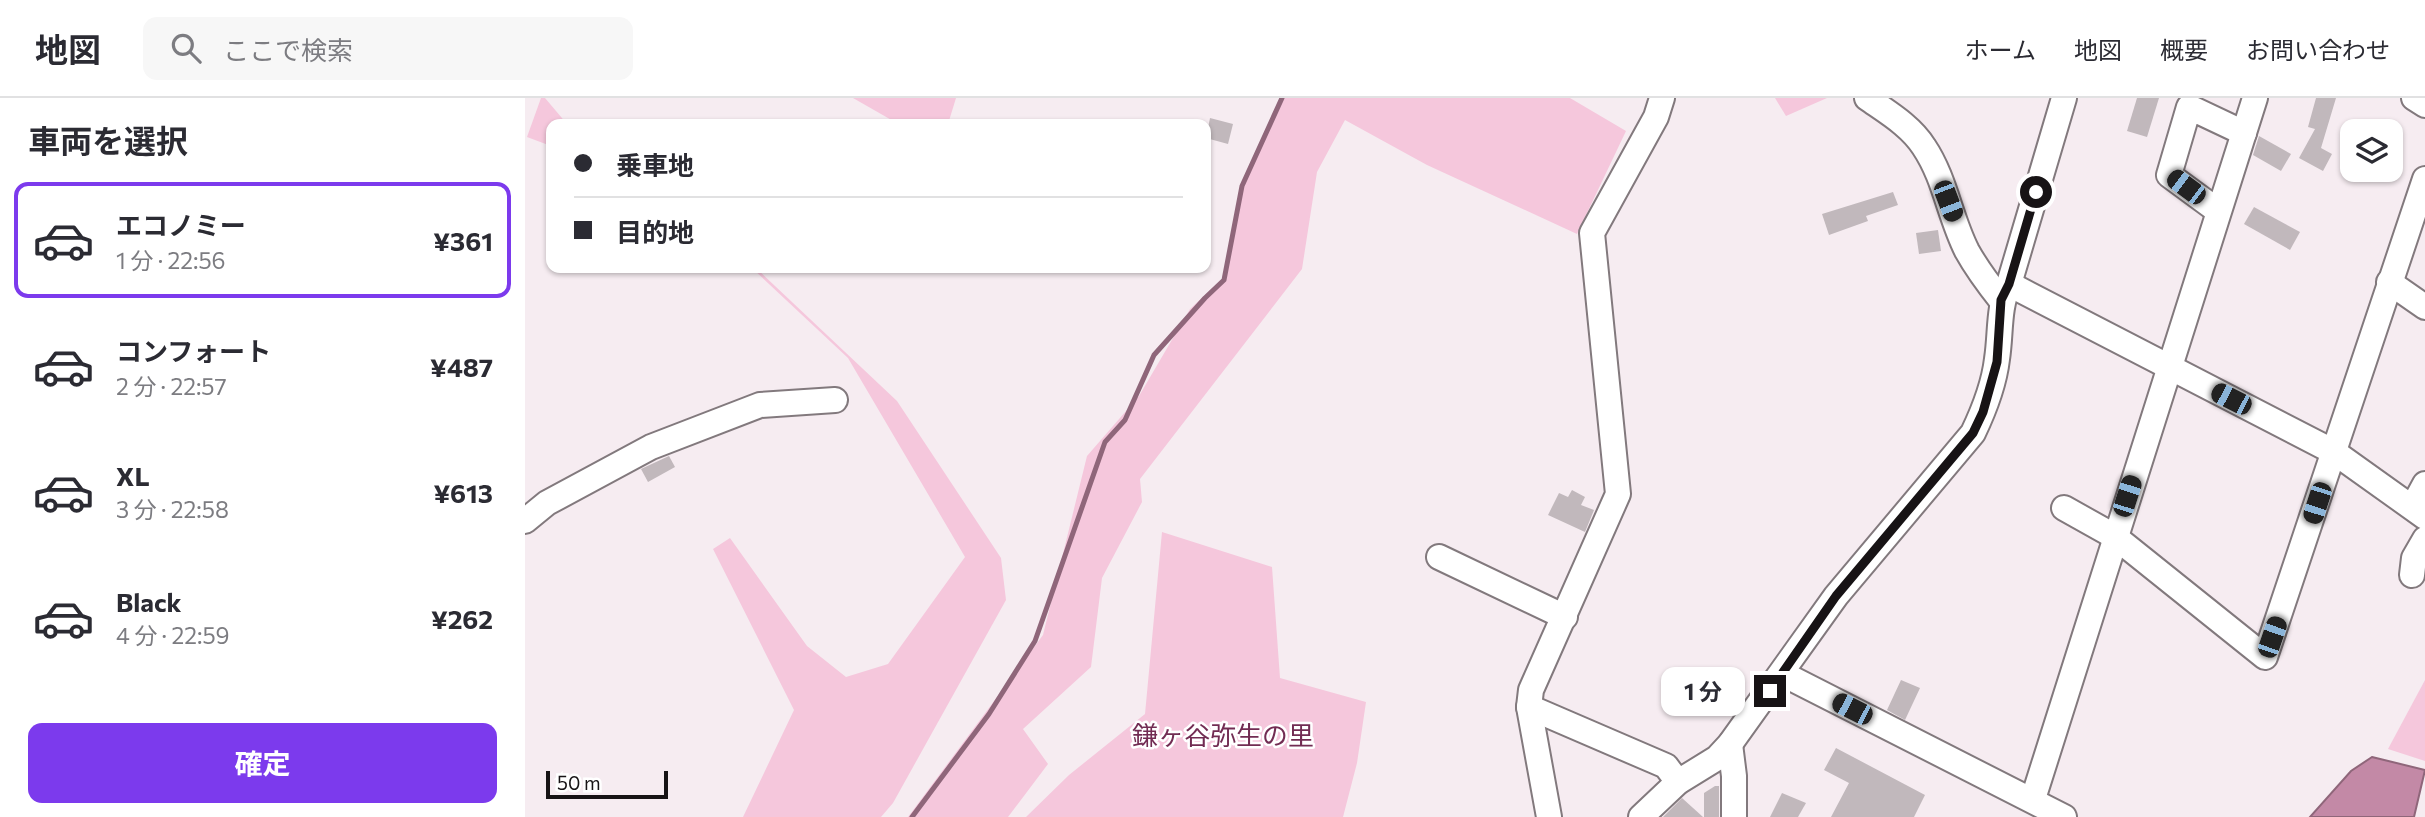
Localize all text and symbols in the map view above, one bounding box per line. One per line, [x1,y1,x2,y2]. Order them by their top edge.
search box [143,17,633,80]
text: 地図 [35,28,101,69]
icon: search [167,29,205,67]
text: ここで検索 [223,34,353,65]
text: ホーム [1965,35,2036,64]
text: 地図 [2074,35,2122,64]
text: 概要 [2160,35,2208,64]
text: お問い合わせ [2246,35,2390,64]
map controls [2340,119,2403,182]
button: layers [2340,119,2403,182]
text: 車両を選択 [28,120,188,160]
text: 乗車地 [616,149,694,180]
car [2163,166,2210,208]
route start [2020,176,2052,208]
car [1931,178,1966,224]
icon: car [32,209,95,272]
text: エコノミー [116,209,246,240]
text: 目的地 [616,216,694,247]
text: ¥361 [433,225,493,256]
text: 1 分 · 22:56 [116,246,226,274]
icon: car [32,335,95,398]
text: コンフォート [116,335,271,366]
text: ¥487 [430,351,493,382]
text: 2 分 · 22:57 [116,372,227,400]
car [2208,380,2255,418]
text: XL [116,460,150,491]
icon: car [32,461,95,524]
car [2111,473,2144,519]
text: ¥613 [433,477,493,508]
car [2301,480,2334,526]
text: 3 分 · 22:58 [116,495,229,523]
text: Black [116,586,182,617]
icon: car [32,587,95,650]
text: ¥262 [431,603,493,634]
car [2256,614,2289,660]
text: 4 分 · 22:59 [116,621,230,649]
callout: 1 分 [1661,666,1745,716]
route end [1754,675,1786,707]
text: 1 分 [1684,677,1722,705]
car [1829,690,1876,728]
park label: 鎌ヶ谷弥生の里 [1132,719,1314,750]
button: 確定 [28,723,497,803]
scale bar [546,768,669,800]
text: 50 m [557,771,601,794]

